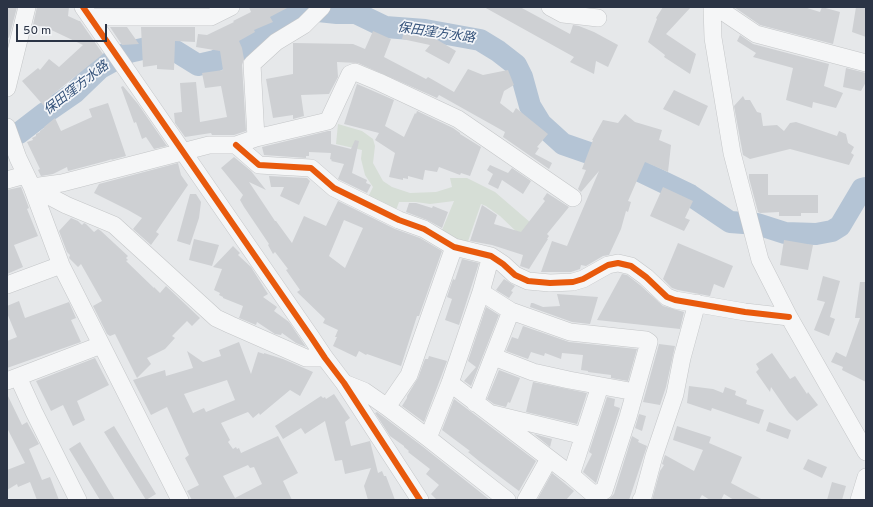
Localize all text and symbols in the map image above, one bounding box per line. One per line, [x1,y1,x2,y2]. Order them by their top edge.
scale bar [18,16,109,42]
water label: 保田窪方水路 [396,21,476,47]
text: 50 m [23,23,51,39]
water label: 保田窪方水路 [41,59,113,119]

